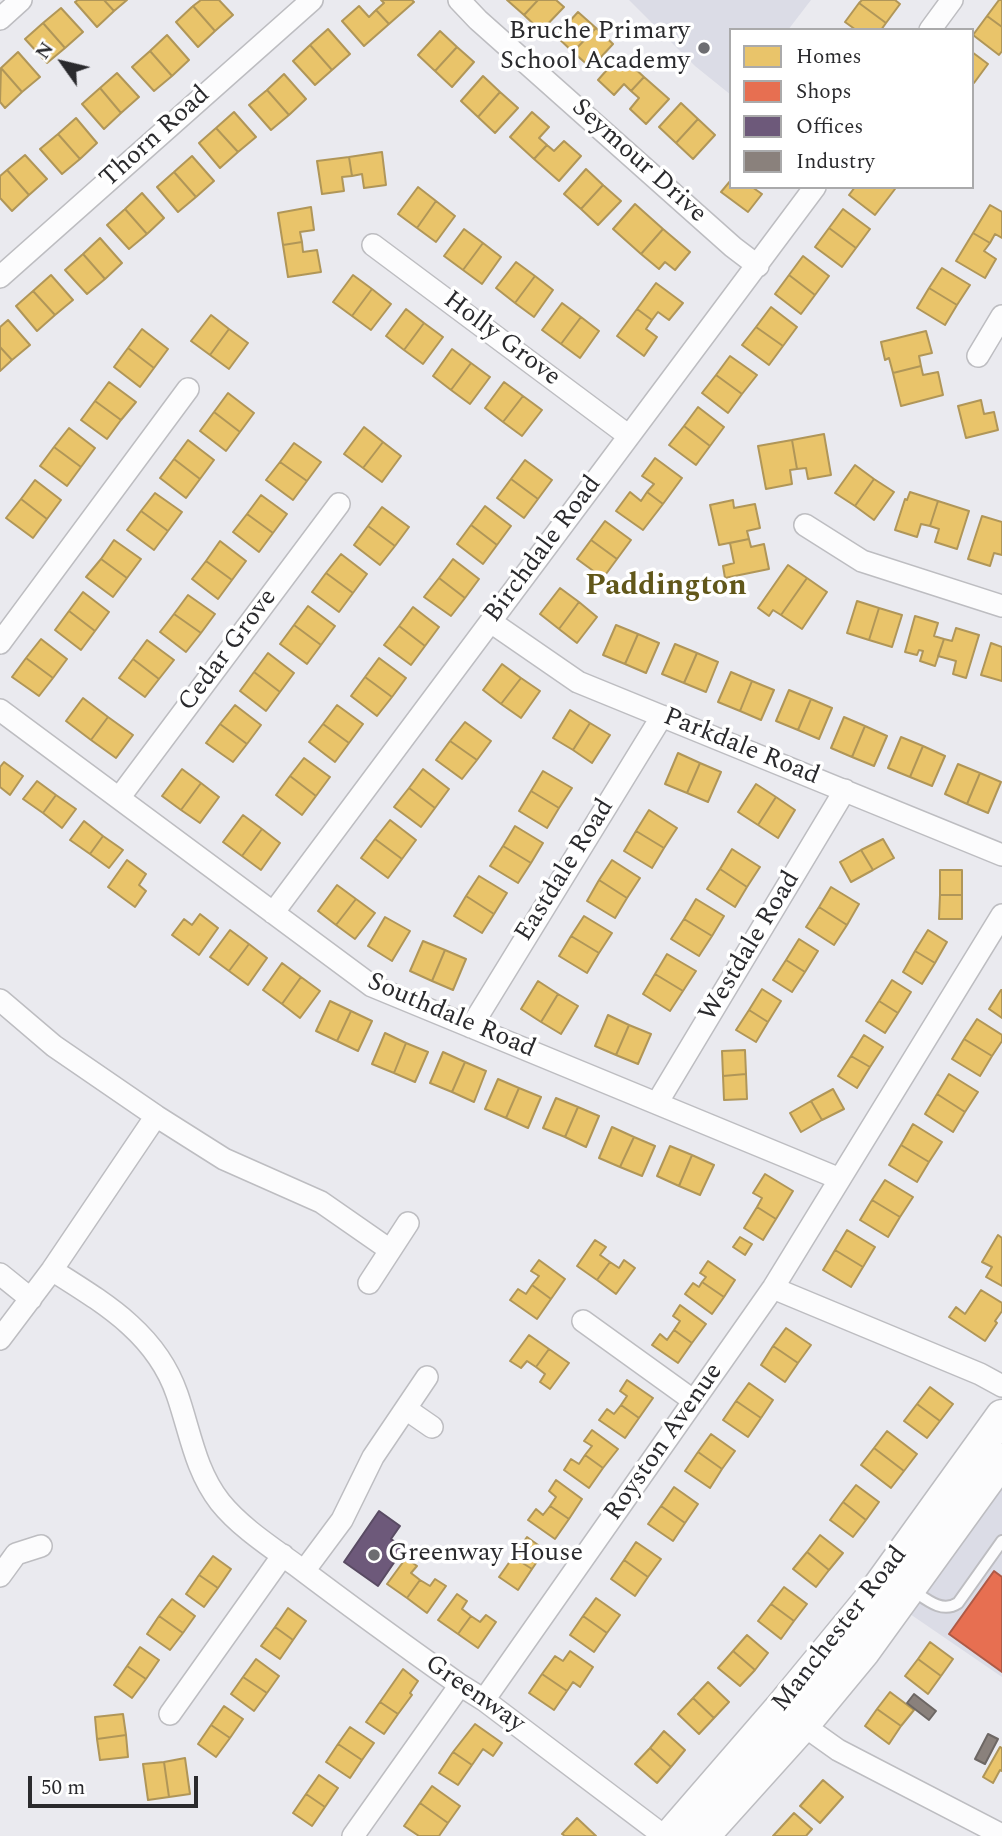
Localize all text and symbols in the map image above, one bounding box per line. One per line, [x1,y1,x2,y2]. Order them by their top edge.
place label: Bruche Primary School Academy [500,17,690,78]
north arrow [28,28,98,98]
legend [729,28,974,189]
text: N [29,36,62,66]
marker: Bruche Primary School Academy [696,40,712,56]
text: Homes [796,41,862,73]
text: Shops [796,76,852,108]
street label: Thorn Road [95,80,217,196]
street label: Seymour Drive [564,93,712,231]
text: Offices [796,111,863,143]
text: Industry [796,146,875,178]
street label: Holly Grove [436,286,566,394]
street label: Birchdale Road [479,470,609,630]
district label: Paddington [585,570,747,606]
street label: Cedar Grove [173,584,285,718]
street label: Parkdale Road [658,703,824,793]
street label: Eastdale Road [510,794,622,948]
street label: Westdale Road [694,866,808,1028]
street label: Southdale Road [362,968,540,1066]
street label: Royston Avenue [599,1358,731,1528]
place label: Greenway House [388,1539,583,1571]
street label: Manchester Road [767,1541,915,1719]
marker: Greenway House [366,1547,382,1563]
street label: Greenway [418,1649,530,1741]
scale bar [32,1762,201,1806]
text: 50 m [41,1772,85,1804]

